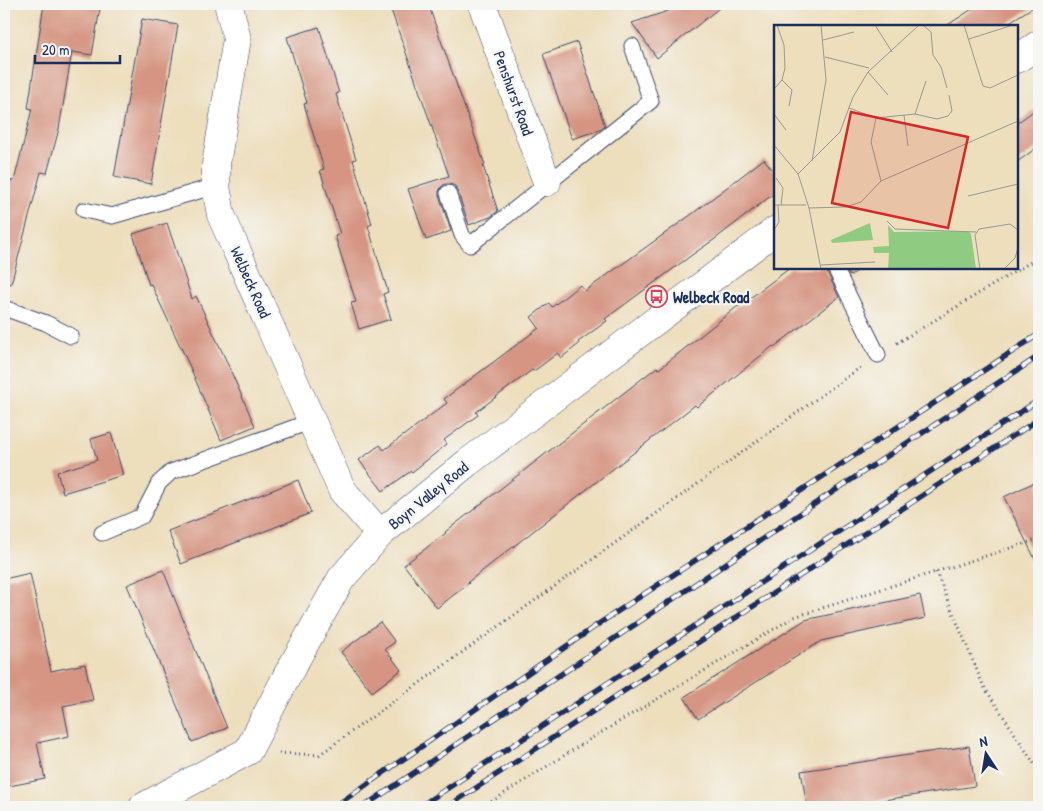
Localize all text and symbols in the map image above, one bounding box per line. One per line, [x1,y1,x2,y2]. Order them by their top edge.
inset map [774,25,1018,269]
scale bar [35,32,120,64]
text: 20 m [42,39,69,60]
street label: Penshurst Road [489,48,539,138]
street label: Welbeck Road [225,243,277,321]
bus stop icon: Welbeck Road [645,285,669,309]
place label: Welbeck Road [673,286,750,308]
street label: Boyn Valley Road [383,456,473,534]
north arrow [960,728,1010,778]
text: N [978,731,989,751]

